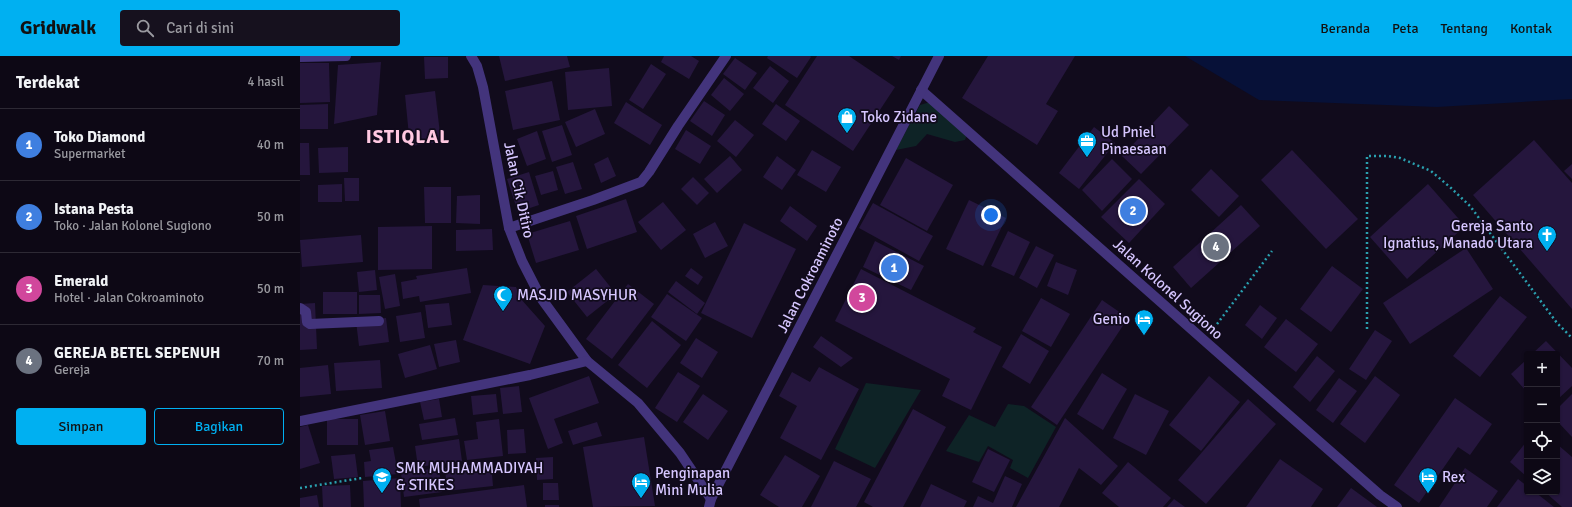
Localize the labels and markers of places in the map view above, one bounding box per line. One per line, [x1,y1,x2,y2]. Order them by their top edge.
shop icon: Toko Zidane [836,106,858,134]
place label: Toko Zidane [861,108,937,126]
place label: Ud Pniel Pinaesaan [1101,123,1167,158]
office icon: Ud Pniel Pinaesaan [1076,130,1098,158]
pin: 2 [1120,196,1146,226]
place label: Gereja Santo Ignatius, Manado Utara [1383,217,1533,252]
church icon: Gereja Santo Ignatius, Manado Utara [1536,224,1558,252]
pin: 4 [1203,232,1229,262]
pin: 1 [881,253,907,283]
pin: 3 [849,283,875,313]
mosque icon: MASJID MASYHUR [492,284,514,312]
place label: MASJID MASYHUR [517,286,637,304]
hotel icon: Genio [1133,308,1155,336]
place label: Genio [1093,310,1130,328]
place label: SMK MUHAMMADIYAH & STIKES [396,459,543,494]
place label: Penginapan Mini Mulia [655,464,730,499]
school or university icon: SMK MUHAMMADIYAH & STIKES [371,466,393,494]
hotel icon: Rex [1417,466,1439,494]
place label: Rex [1442,468,1465,486]
hotel icon: Penginapan Mini Mulia [630,471,652,499]

